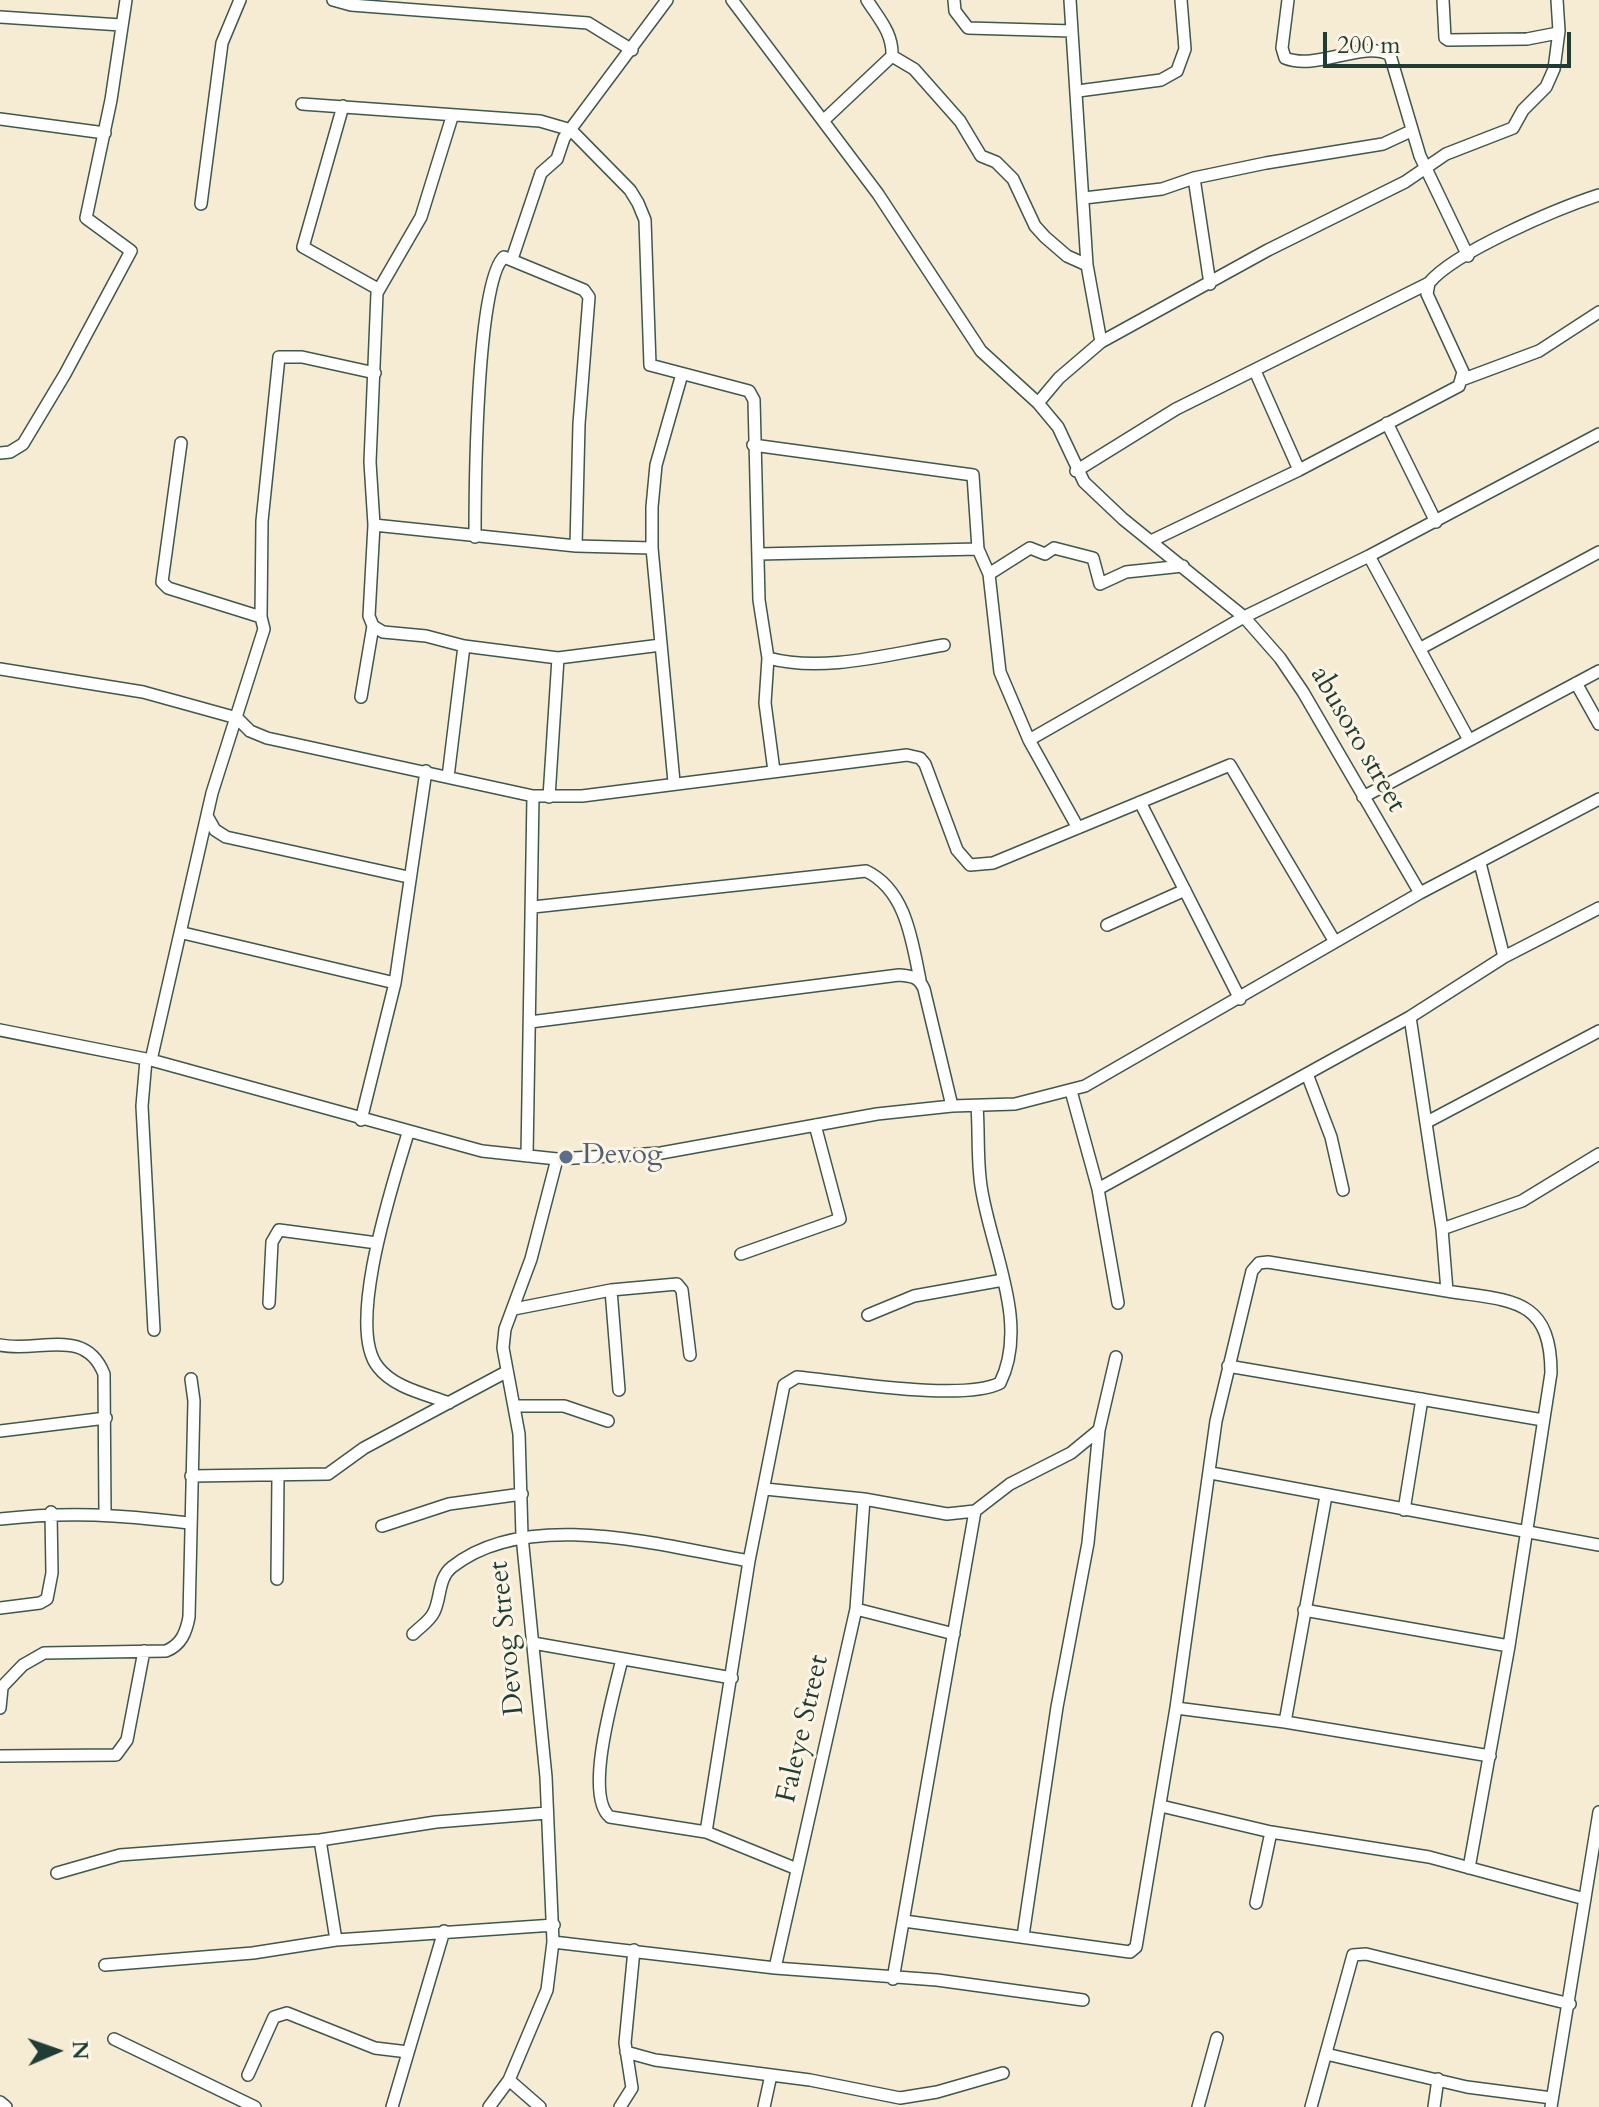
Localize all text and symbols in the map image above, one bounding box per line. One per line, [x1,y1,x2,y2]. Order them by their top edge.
scale bar [1327,16,1575,66]
text: 200 m [1337,29,1401,62]
street label: abusoro street [1302,661,1412,819]
place label: Devog [582,1140,662,1174]
marker: Devog [557,1148,575,1166]
street label: Devog Street [483,1559,533,1717]
street label: Faleye Street [771,1652,837,1806]
north arrow [16,2011,96,2091]
text: N [65,2040,95,2060]

